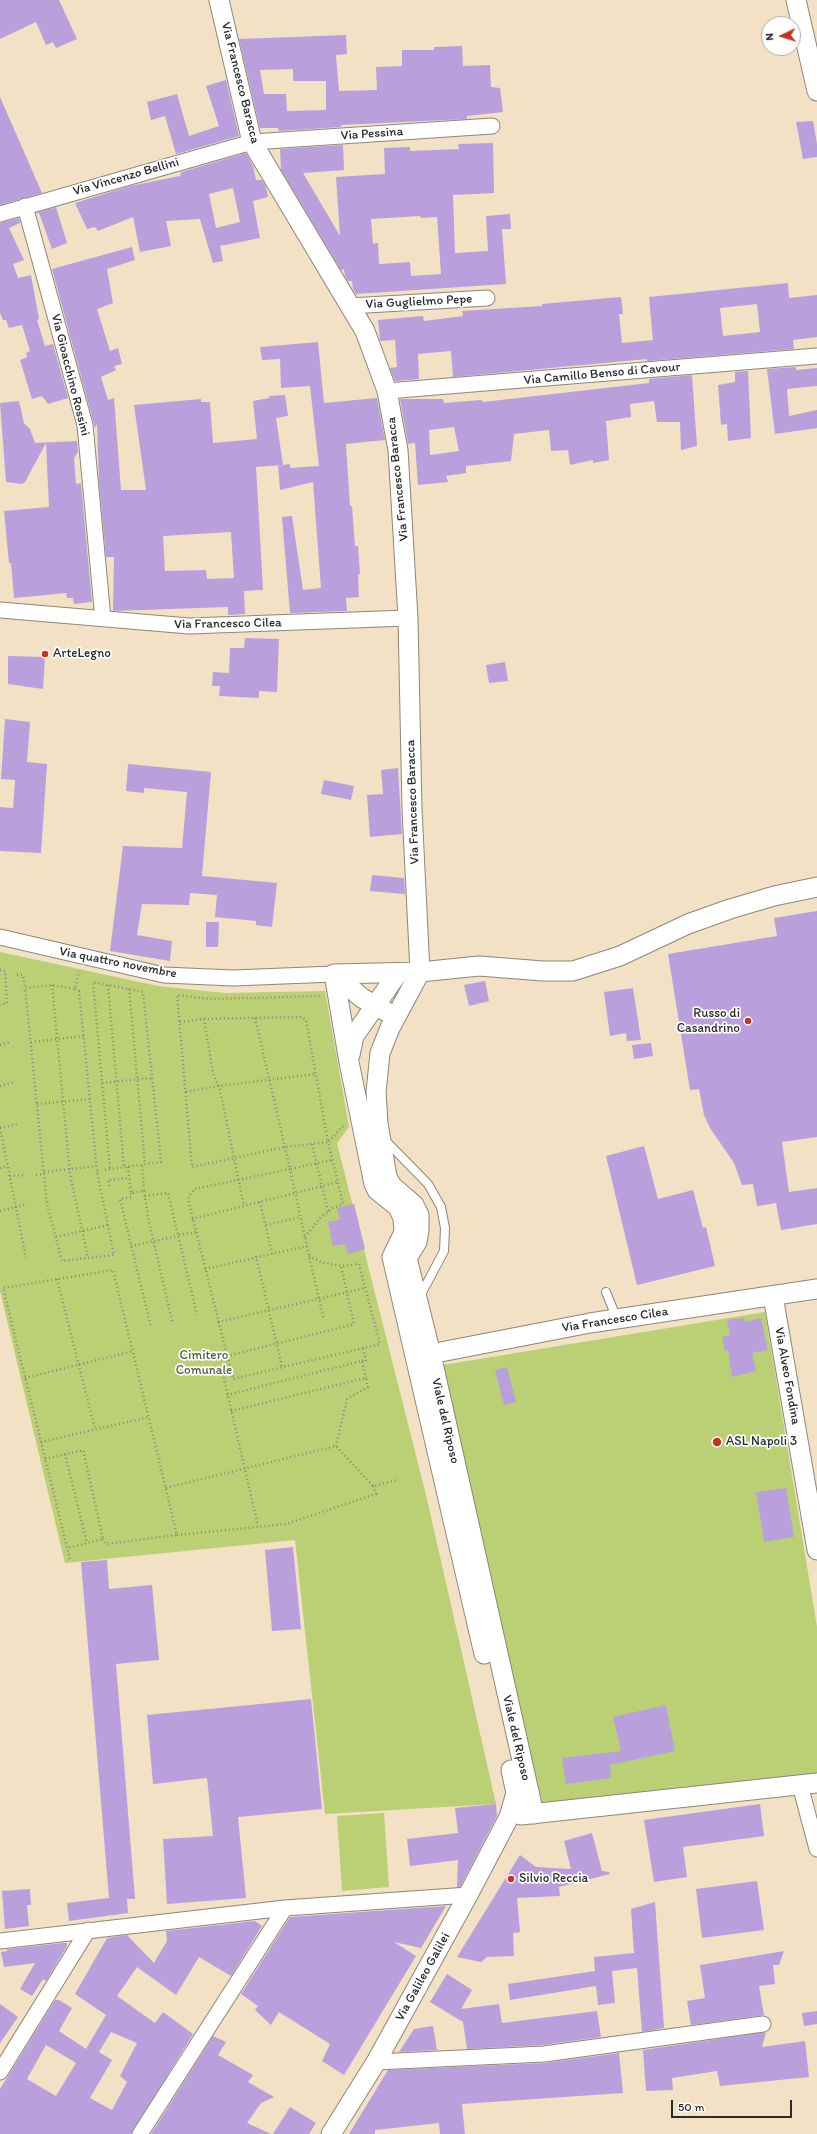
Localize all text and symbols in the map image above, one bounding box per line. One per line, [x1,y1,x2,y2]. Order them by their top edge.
north arrow [761,16,801,56]
street label: Via Francesco Baracca [217,21,263,145]
text: N [763,33,776,41]
street label: Via Pessina [340,124,404,144]
street label: Via Vincenzo Bellini [71,154,181,200]
street label: Via Guglielmo Pepe [365,291,473,313]
street label: Via Gioacchino Rossini [47,312,93,438]
street label: Via Camillo Benso di Cavour [523,359,681,389]
street label: Via Francesco Baracca [384,416,412,542]
street label: Via Francesco Cilea [174,615,282,633]
place label: ArteLegno [53,646,111,662]
marker: ArteLegno [40,649,50,659]
street label: Via Francesco Baracca [403,739,423,865]
street label: Via quattro novembre [58,944,178,982]
place label: Russo di Casandrino [677,1006,740,1037]
marker: Russo di Casandrino [743,1016,753,1026]
street label: Via Francesco Cilea [561,1304,669,1336]
street label: Via Alveo Fondina [771,1326,803,1426]
park label: Cimitero Comunale [176,1348,232,1379]
street label: Viale del Riposo [428,1377,462,1465]
place label: ASL Napoli 3 [726,1434,797,1450]
marker: ASL Napoli 3 [711,1436,723,1448]
street label: Viale del Riposo [499,1694,533,1782]
place label: Silvio Reccia [519,1871,588,1887]
marker: Silvio Reccia [506,1874,516,1884]
street label: Via Galileo Galilei [392,1930,454,2024]
scale bar [673,2092,794,2118]
text: 50 m [678,2100,704,2114]

